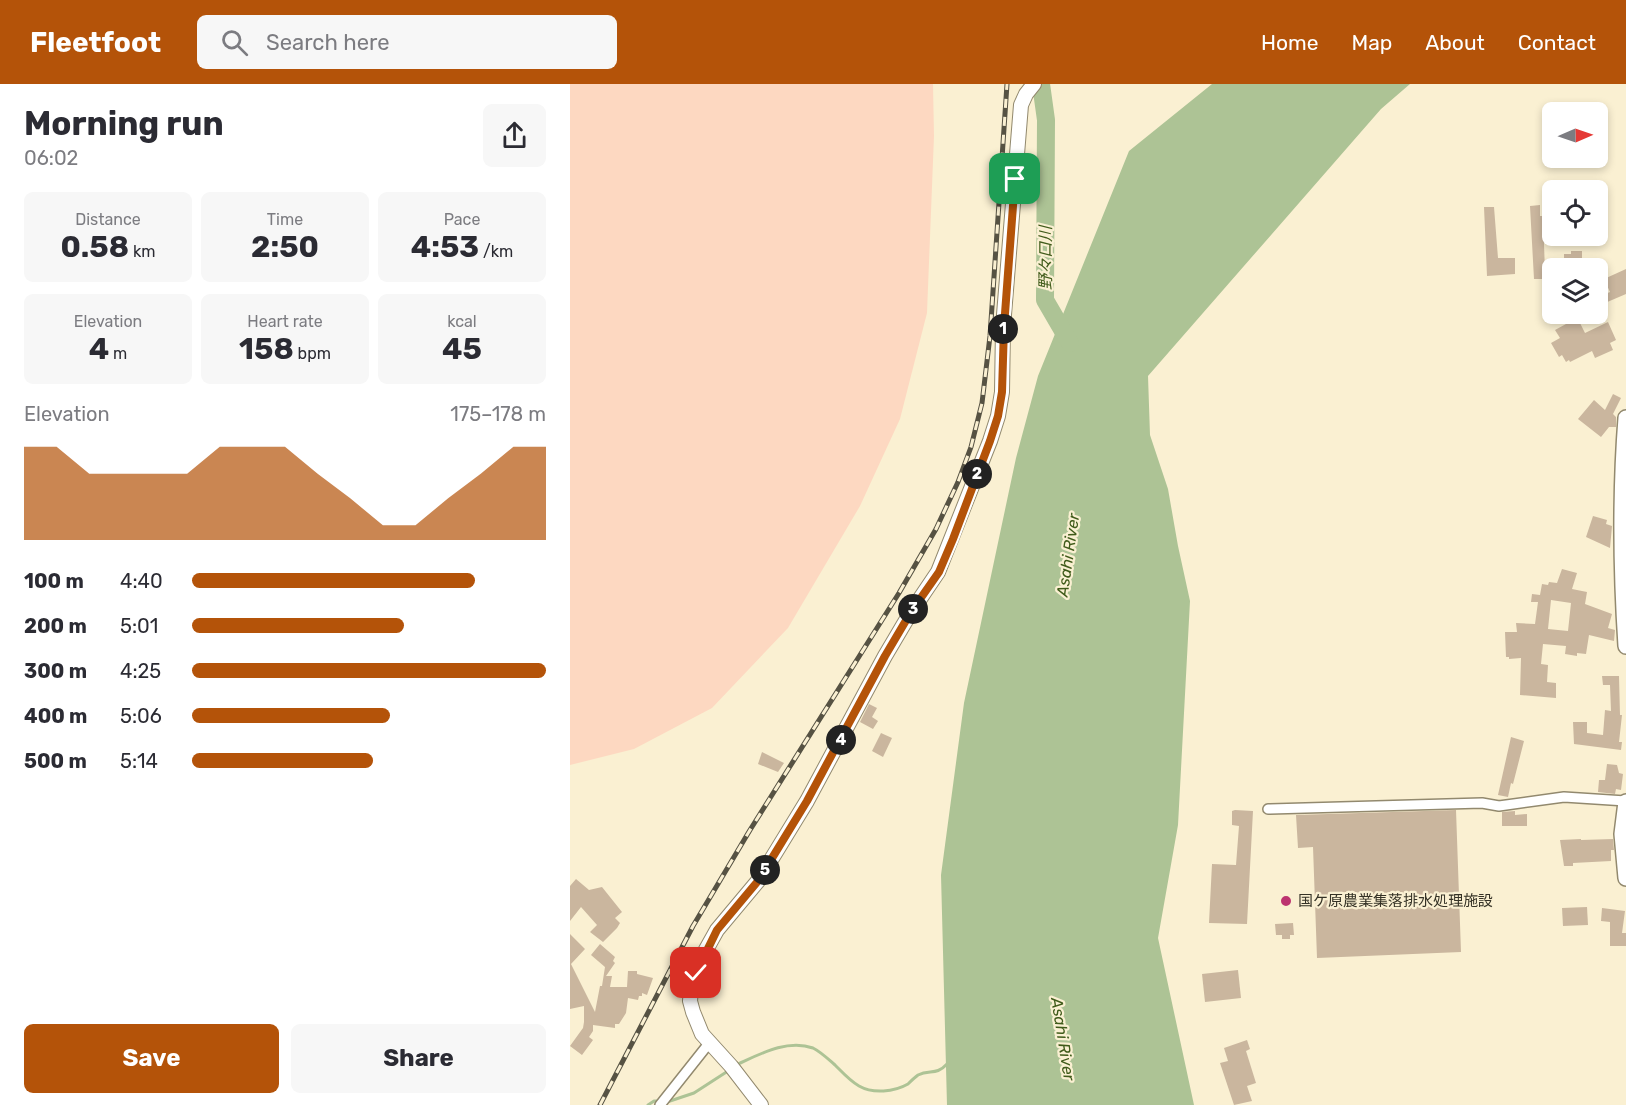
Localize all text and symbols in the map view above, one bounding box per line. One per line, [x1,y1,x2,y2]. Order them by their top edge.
search box [197,15,617,69]
text: Fleetfoot [30,26,161,59]
icon: search [218,26,251,59]
text: Search here [266,29,389,56]
text: Home [1261,30,1318,55]
text: Map [1351,30,1392,55]
text: About [1425,30,1485,55]
text: Contact [1518,30,1596,55]
north arrow [1542,102,1608,168]
map controls [1542,102,1608,324]
text: Morning run [24,104,224,143]
button: share [483,104,546,167]
text: 06:02 [24,146,78,170]
pin [989,153,1040,204]
icon: arrive [998,162,1031,195]
button: locate [1542,180,1608,246]
text: Distance [75,210,141,229]
text: Time [267,210,303,229]
text: Pace [444,210,480,229]
water label: 野々口川 [1036,224,1055,290]
text: 0.58 [61,229,129,265]
text: 2:50 [251,229,319,265]
text: 4:53 [411,229,479,265]
text: km [129,242,155,261]
text: /km [479,242,513,261]
button: layers [1542,258,1608,324]
text: Elevation [74,312,142,331]
text: Heart rate [247,312,323,331]
text: kcal [447,312,477,331]
pin: 1 [988,314,1018,344]
text: 1 [999,319,1007,338]
text: 4 [89,331,109,367]
text: 158 [239,331,294,367]
text: 45 [442,331,482,367]
text: m [109,344,127,363]
text: bpm [294,344,331,363]
text: Elevation [24,402,110,426]
text: 175–178 m [450,402,546,426]
pin: 2 [962,459,992,489]
text: 2 [972,464,982,483]
water label: Asahi River [1053,511,1083,599]
text: 100 m [24,569,84,593]
text: 4:40 [120,569,163,593]
pin: 3 [898,594,928,624]
text: 3 [908,599,918,618]
text: 200 m [24,614,87,638]
text: 5:01 [120,614,158,638]
text: 300 m [24,659,87,683]
text: 4:25 [120,659,161,683]
text: 400 m [24,704,87,728]
text: 5:06 [120,704,162,728]
pin: 4 [826,725,856,755]
text: 4 [836,730,846,749]
text: 500 m [24,749,87,773]
text: 5:14 [120,749,158,773]
pin: 5 [750,855,780,885]
text: 5 [760,860,770,879]
place label: 国ケ原農業集落排水処理施設 [1298,892,1493,910]
marker: 国ケ原農業集落排水処理施設 [1279,894,1293,908]
pin [670,947,721,998]
icon: check [679,956,712,989]
water label: Asahi River [1047,995,1079,1083]
button: Save [24,1024,279,1093]
button: Share [291,1024,546,1093]

